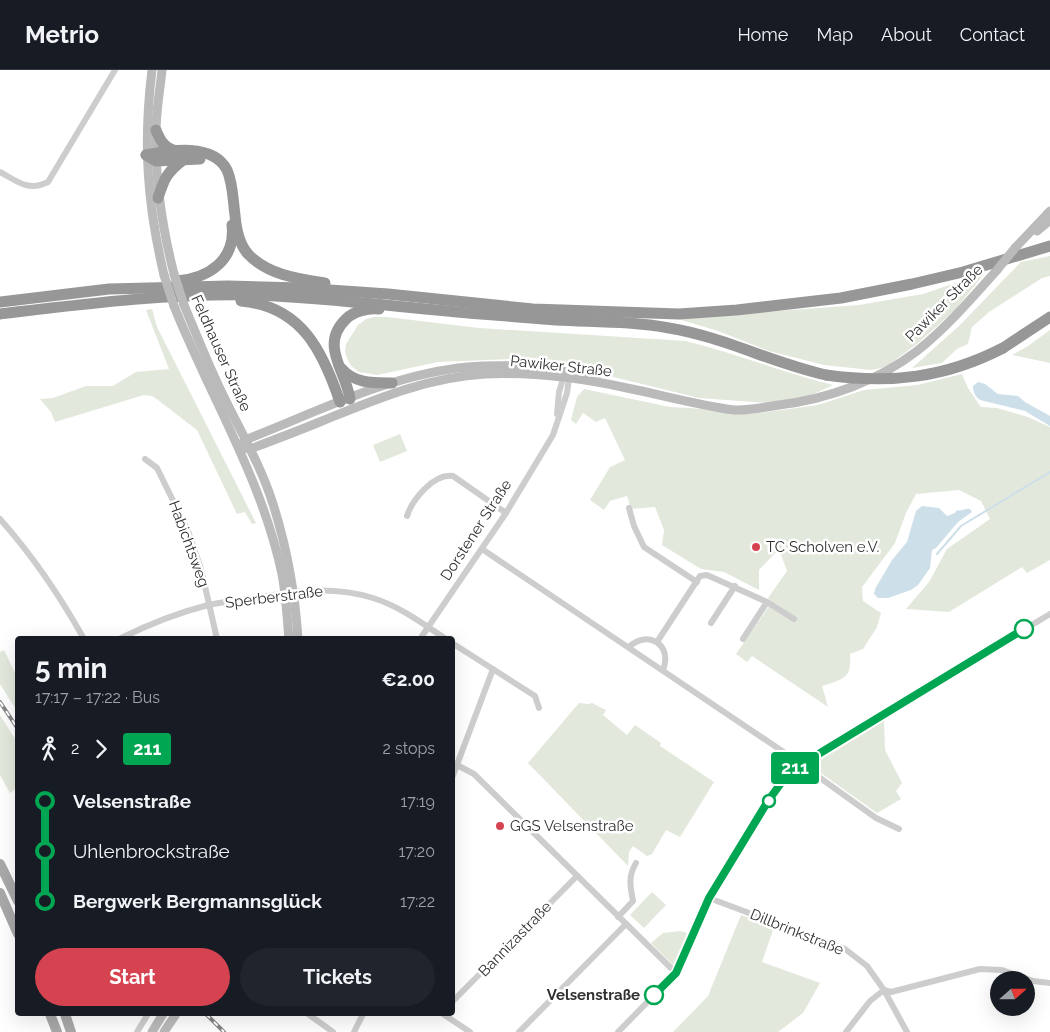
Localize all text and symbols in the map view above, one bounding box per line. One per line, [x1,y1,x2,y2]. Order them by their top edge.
text: Metrio [25,20,99,49]
text: Home [737,24,788,45]
text: Map [816,24,853,45]
text: About [881,24,932,45]
text: Contact [960,24,1025,45]
street label: Pawiker Straße [901,260,987,346]
street label: Feldhauser Straße [187,292,255,414]
street label: Pawiker Straße [509,352,613,380]
street label: Dorstener Straße [437,476,515,584]
street label: Habichtsweg [165,498,213,590]
place label: TC Scholven e.V. [766,538,879,556]
marker: TC Scholven e.V. [750,541,762,553]
street label: Sperberstraße [224,582,324,612]
unlabelled marker [1014,619,1034,639]
text: 5 min [35,652,107,685]
text: €2.00 [382,668,435,690]
text: 17:17 – 17:22 · Bus [35,688,160,707]
icon: walk [35,735,63,763]
icon: forward [87,735,115,763]
text: 211 [133,738,161,759]
text: 2 [71,739,79,758]
text: 2 stops [383,739,435,758]
line badge: 211 [766,752,824,784]
text: 211 [781,757,809,778]
text: Velsenstraße [73,790,191,812]
text: 17:19 [400,792,435,811]
unlabelled marker [762,794,776,808]
place label: GGS Velsenstraße [510,817,634,835]
marker: GGS Velsenstraße [494,820,506,832]
text: Uhlenbrockstraße [73,840,230,862]
text: 17:20 [399,842,435,861]
text: Bergwerk Bergmannsglück [73,890,322,912]
text: 17:22 [400,892,435,911]
street label: Bannizastraße [475,898,555,980]
street label: Dillbrinkstraße [748,905,847,959]
button: Start [35,948,230,1006]
button: Tickets [240,948,435,1006]
north arrow [990,971,1035,1016]
map controls [990,971,1035,1016]
marker: Velsenstraße [644,985,664,1005]
place label: Velsenstraße [547,986,640,1004]

